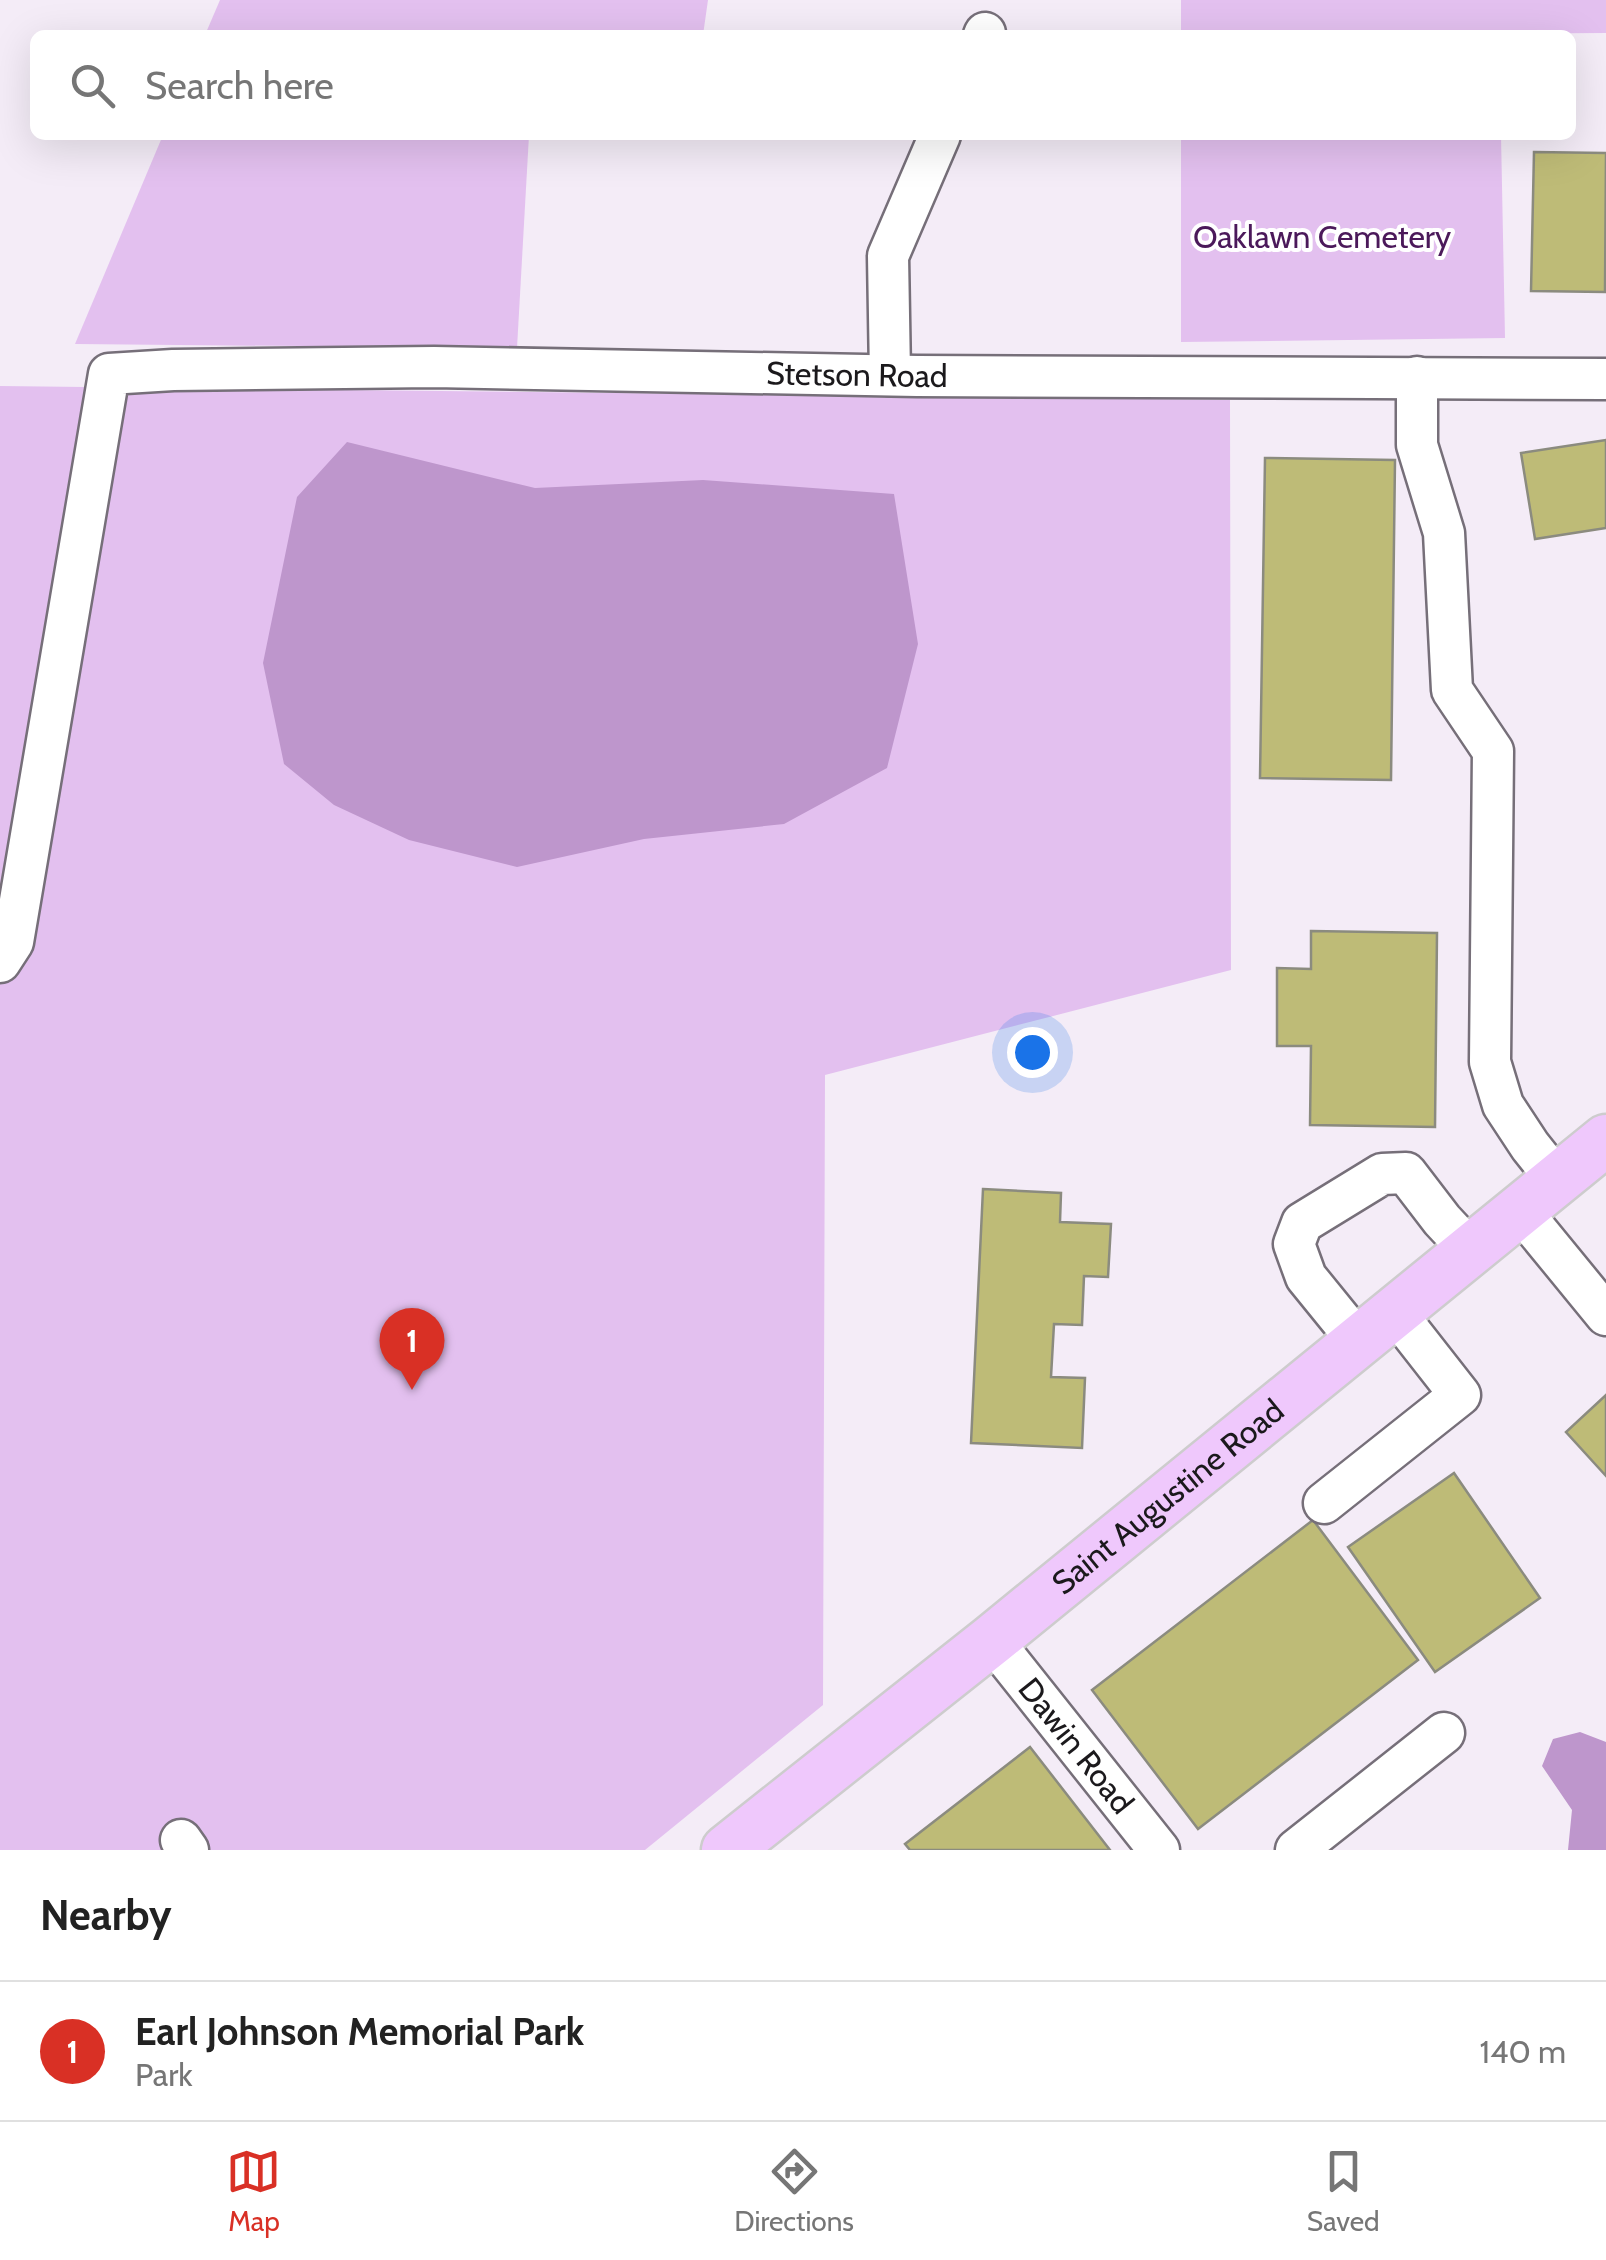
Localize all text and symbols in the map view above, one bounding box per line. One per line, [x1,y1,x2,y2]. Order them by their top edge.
search box [30,30,1576,140]
icon: search [65,58,120,113]
text: Search here [145,62,334,109]
park label: Oaklawn Cemetery [1193,217,1451,256]
street label: Stetson Road [766,353,948,395]
your location [1007,1027,1058,1078]
pin: 1 [380,1308,444,1390]
street label: Saint Augustine Road [1044,1391,1291,1602]
street label: Dawin Road [1011,1670,1142,1821]
text: Nearby [40,1889,172,1941]
text: Earl Johnson Memorial Park [135,2008,584,2055]
text: 1 [67,2032,78,2071]
text: 140 m [1479,2032,1566,2071]
text: Park [135,2055,193,2094]
tab: Map [226,2144,281,2238]
tab: Directions [734,2144,854,2238]
tab: Saved [1307,2144,1380,2238]

